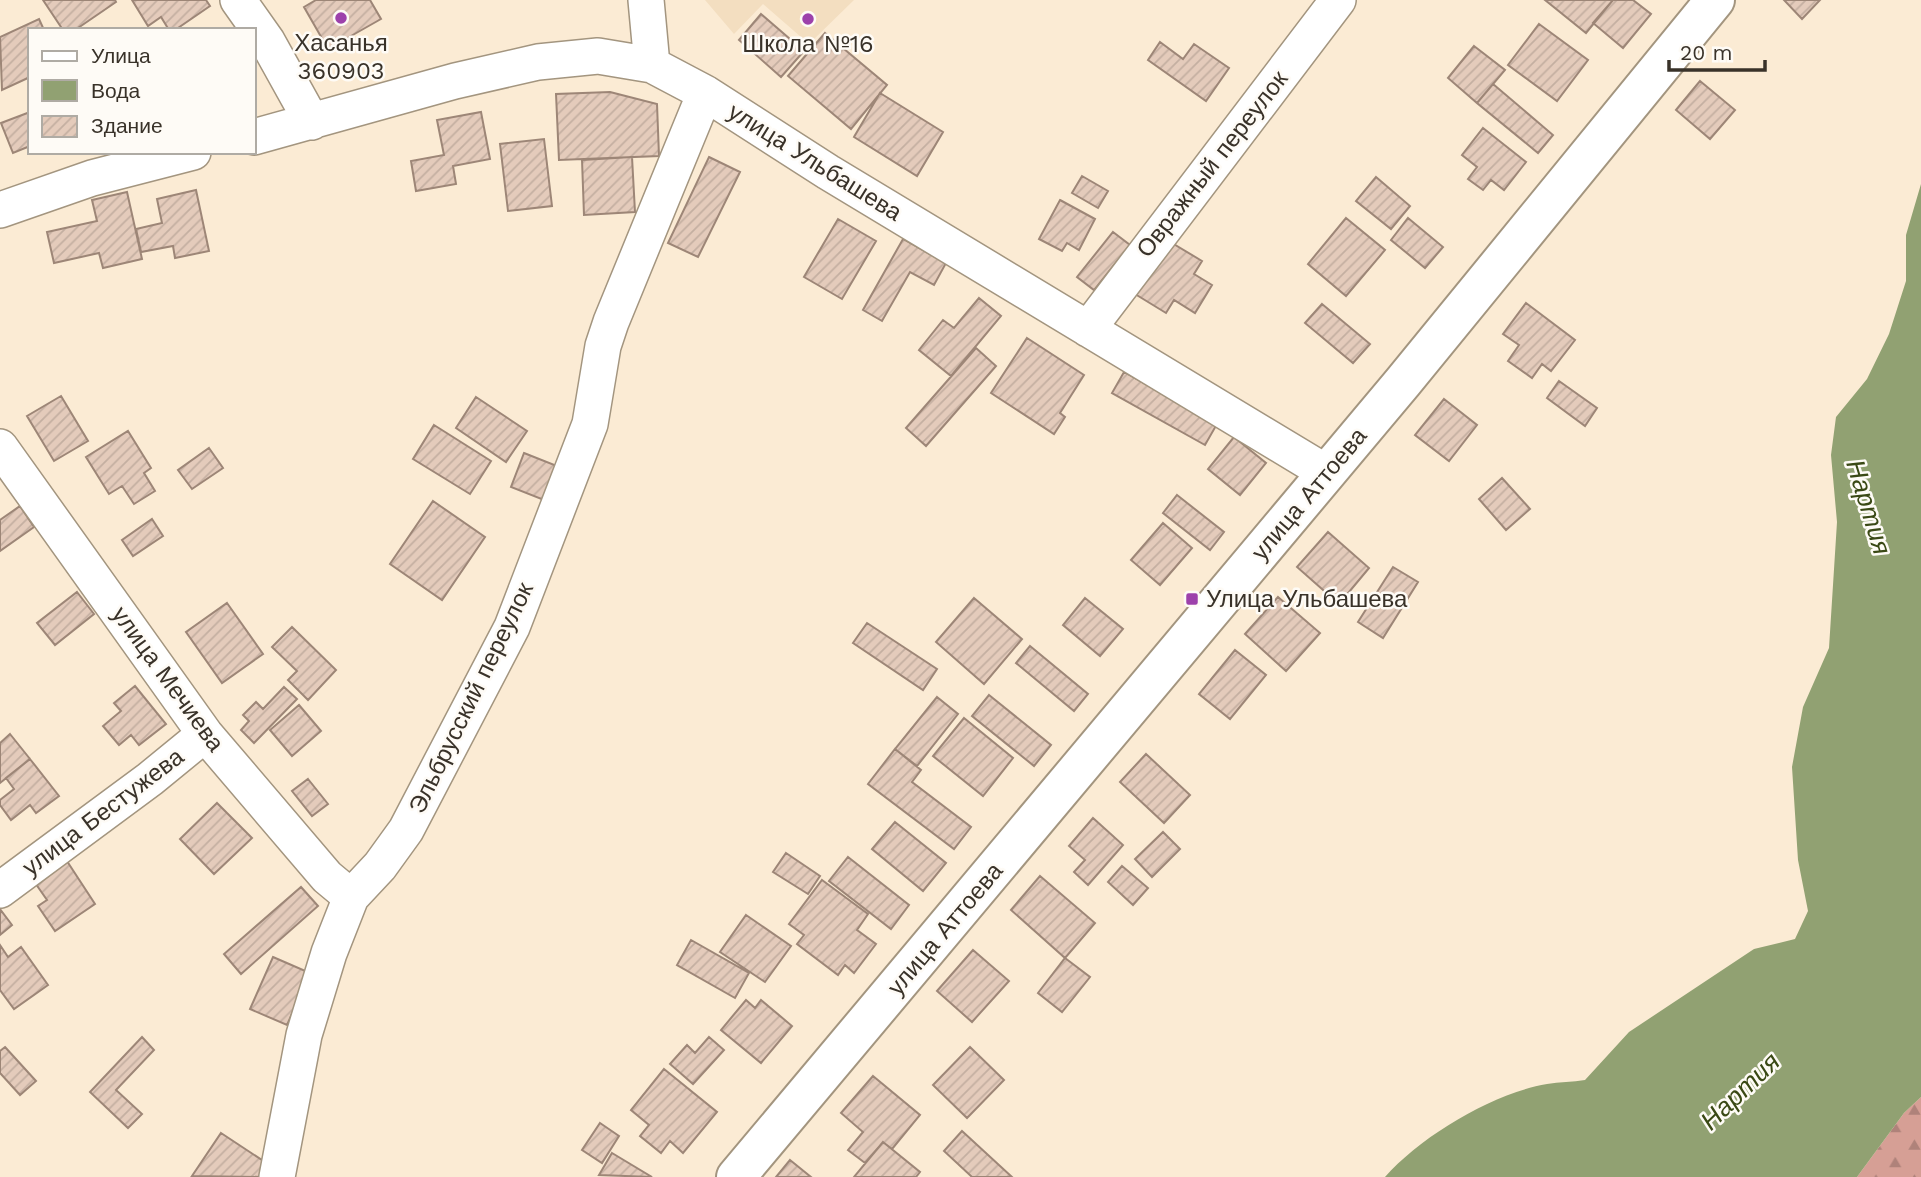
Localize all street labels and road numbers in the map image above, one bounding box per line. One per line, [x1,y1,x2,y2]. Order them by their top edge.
street label: Овражный переулок [1131,65,1294,263]
street label: улица Ульбашева [723,97,907,227]
street label: улица Аттоева [1246,422,1373,566]
street label: Эльбрусский переулок [403,578,539,818]
street label: улица Мечиева [106,601,230,757]
street label: улица Бестужева [17,742,189,882]
street label: улица Аттоева [882,857,1009,1001]

